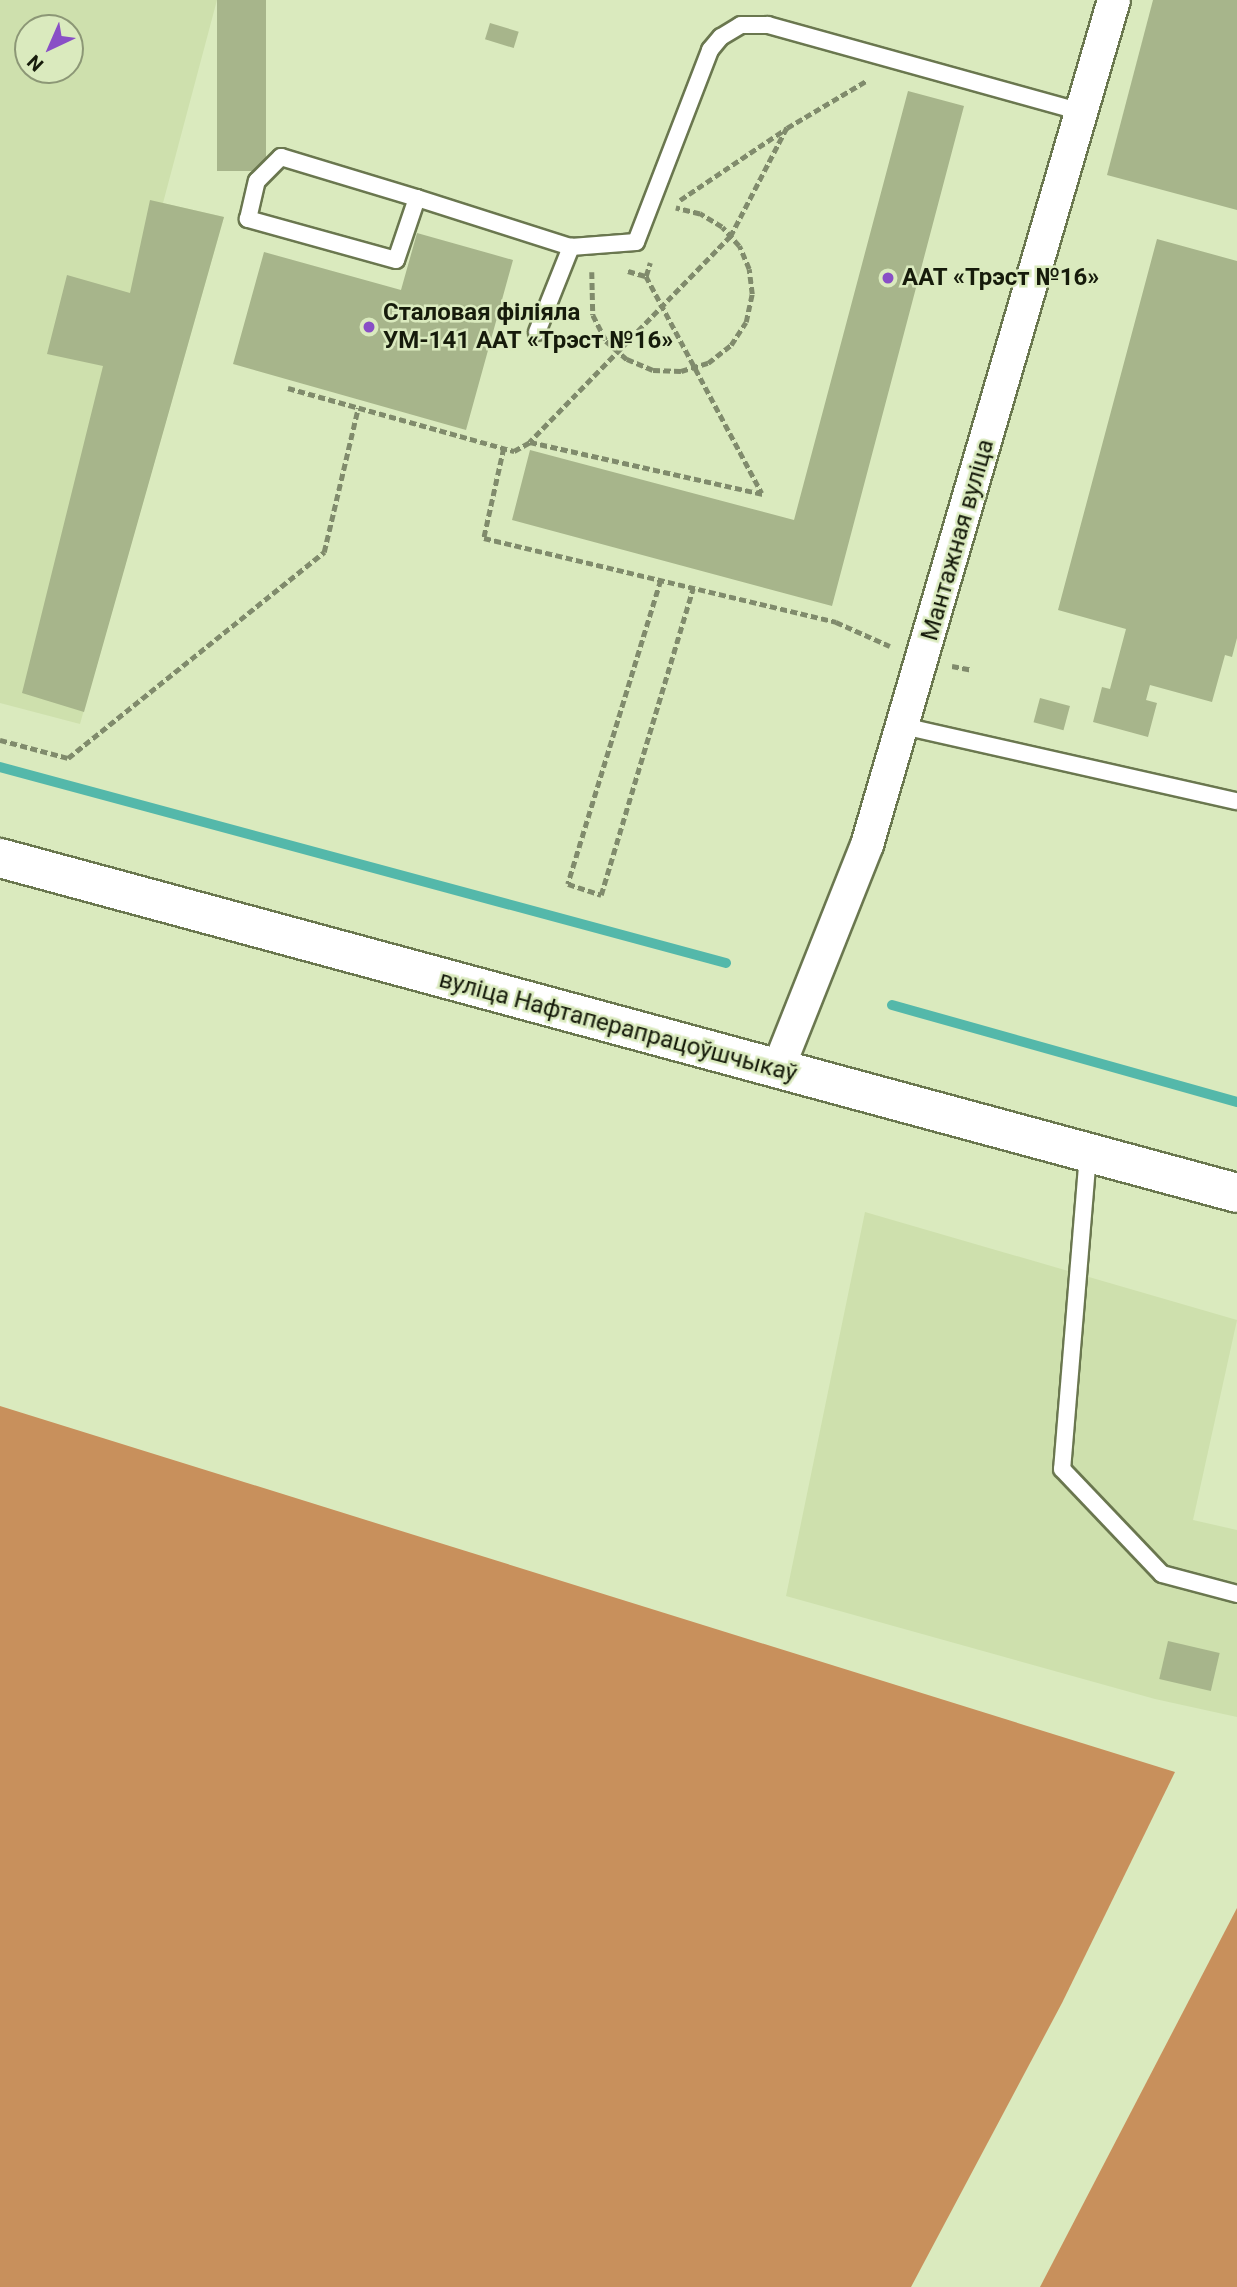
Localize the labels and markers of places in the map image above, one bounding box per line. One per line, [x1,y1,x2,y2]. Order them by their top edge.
place label: ААТ «Трэст №16» [902,264,1100,292]
marker: ААТ «Трэст №16» [880,270,896,286]
place label: Сталовая філіяла УМ-141 ААТ «Трэст №16» [383,299,674,355]
marker: Сталовая філіяла УМ-141 ААТ «Трэст №16» [361,319,377,335]

